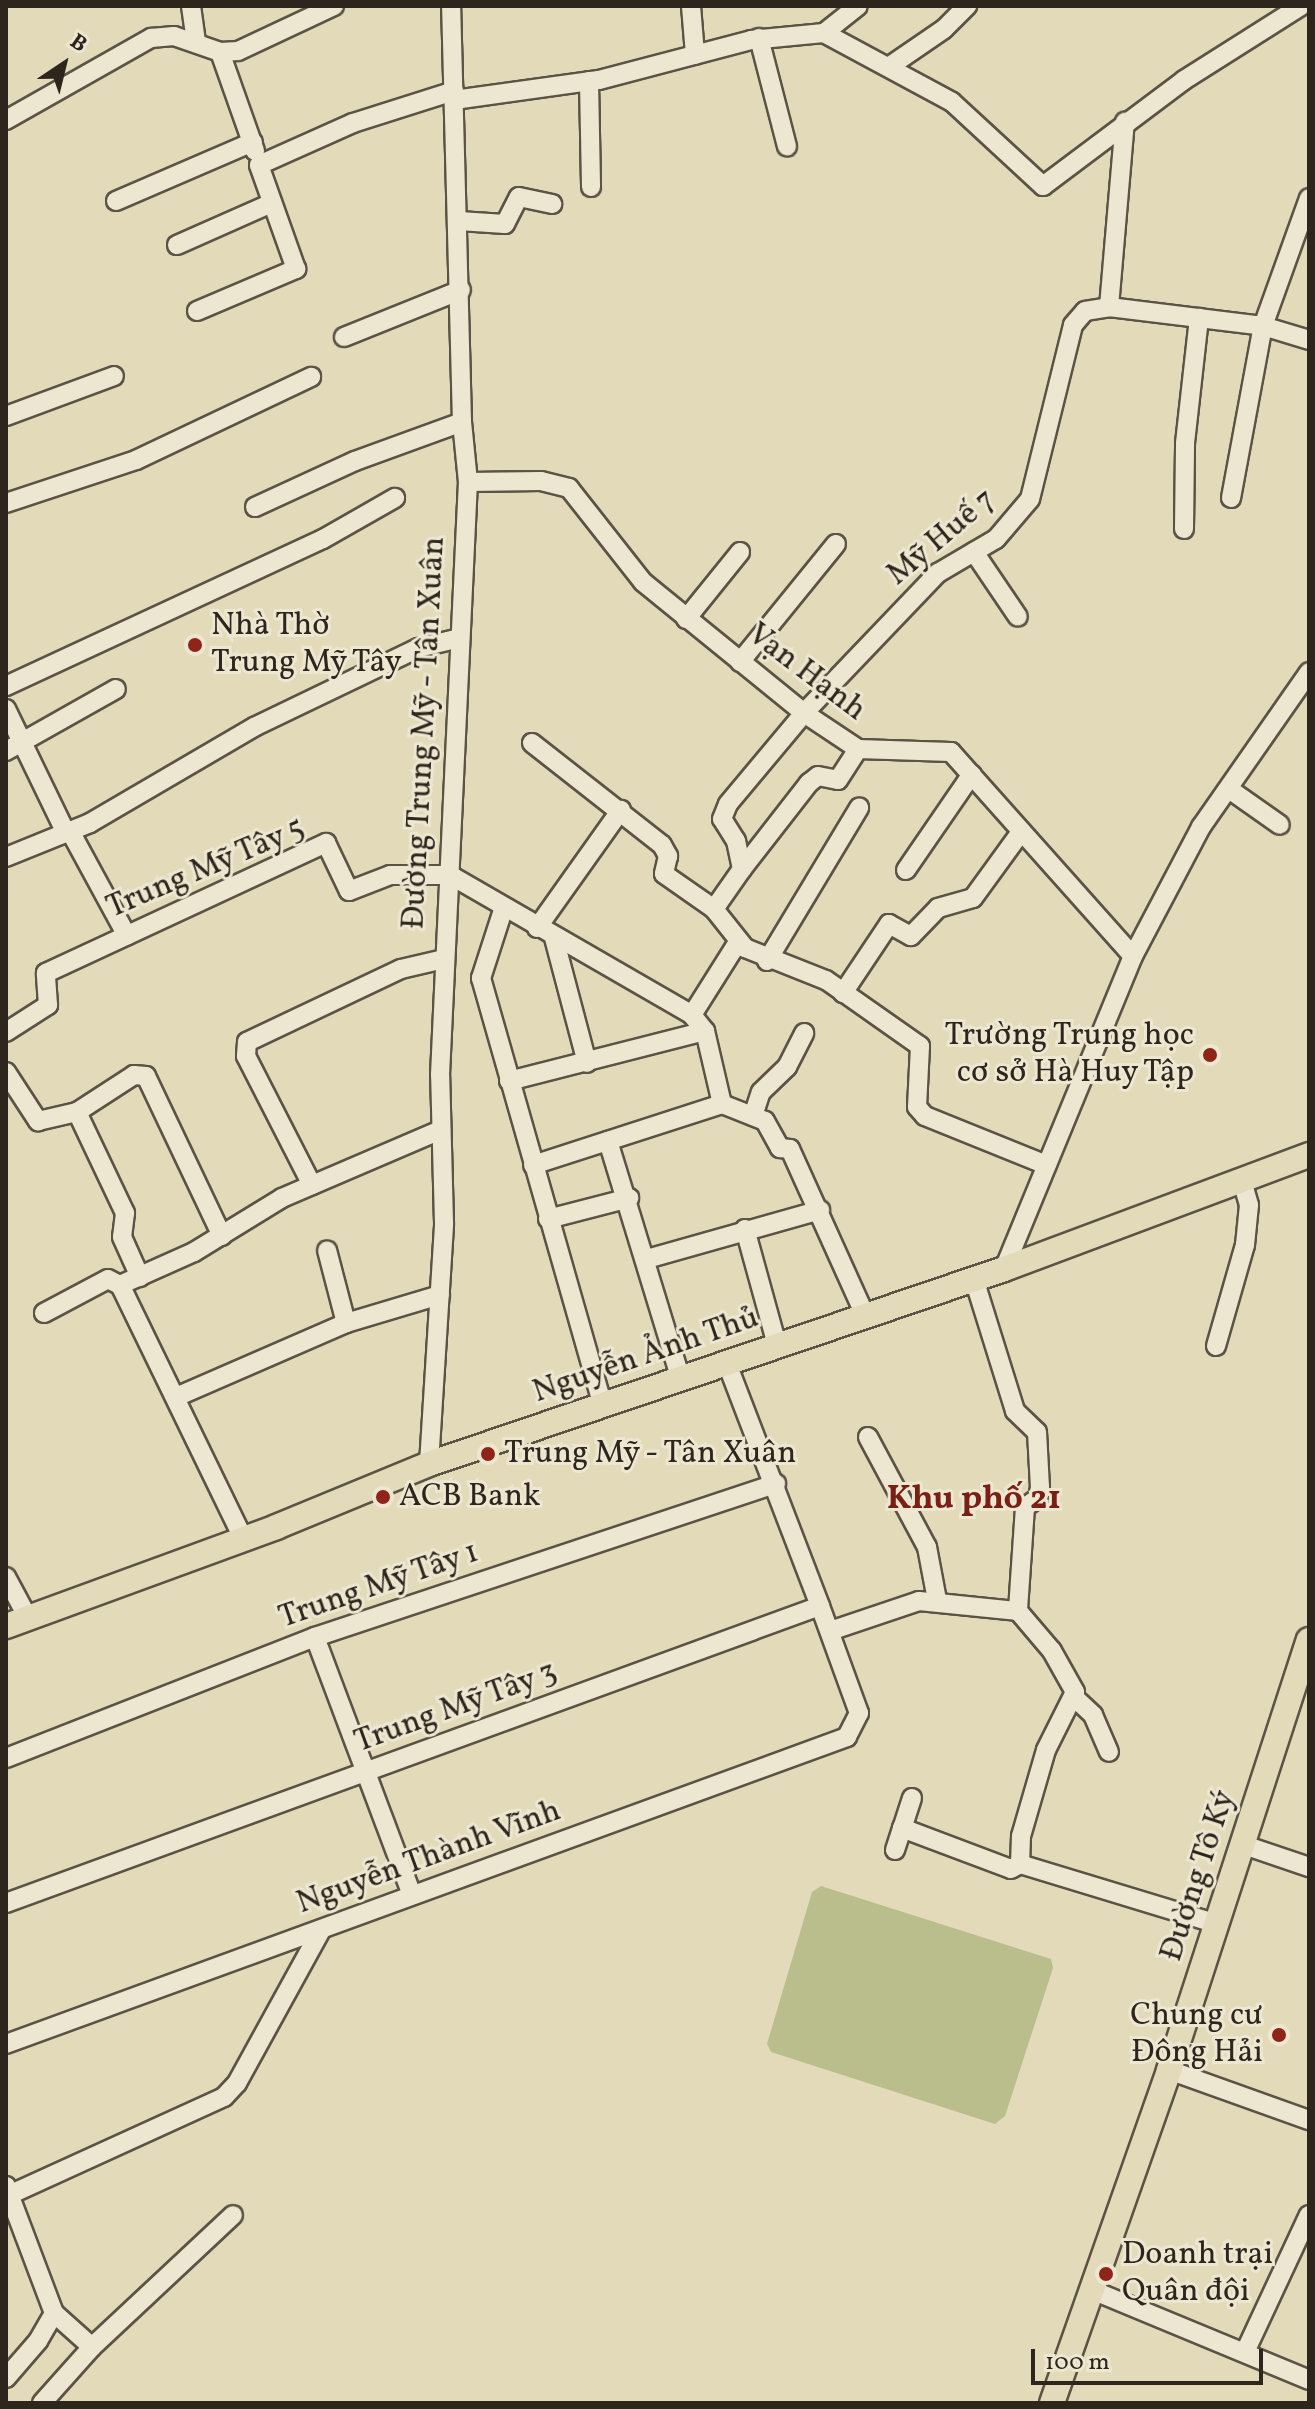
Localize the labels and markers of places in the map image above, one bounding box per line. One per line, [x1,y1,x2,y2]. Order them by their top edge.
place label: Nhà Thờ Trung Mỹ Tây [211,608,404,683]
marker: Nhà Thờ Trung Mỹ Tây [186,636,204,654]
place label: Trường Trung học cơ sở Hà Huy Tập [943,1018,1194,1093]
marker: Trường Trung học cơ sở Hà Huy Tập [1201,1046,1219,1064]
place label: Trung Mỹ - Tân Xuân [504,1435,799,1473]
marker: Trung Mỹ - Tân Xuân [479,1445,497,1463]
place label: ACB Bank [399,1478,541,1516]
marker: ACB Bank [374,1488,392,1506]
place label: Chung cư Đông Hải [1130,1998,1263,2073]
marker: Chung cư Đông Hải [1270,2026,1288,2044]
place label: Doanh trại Quân đội [1122,2237,1273,2312]
marker: Doanh trại Quân đội [1097,2265,1115,2283]

